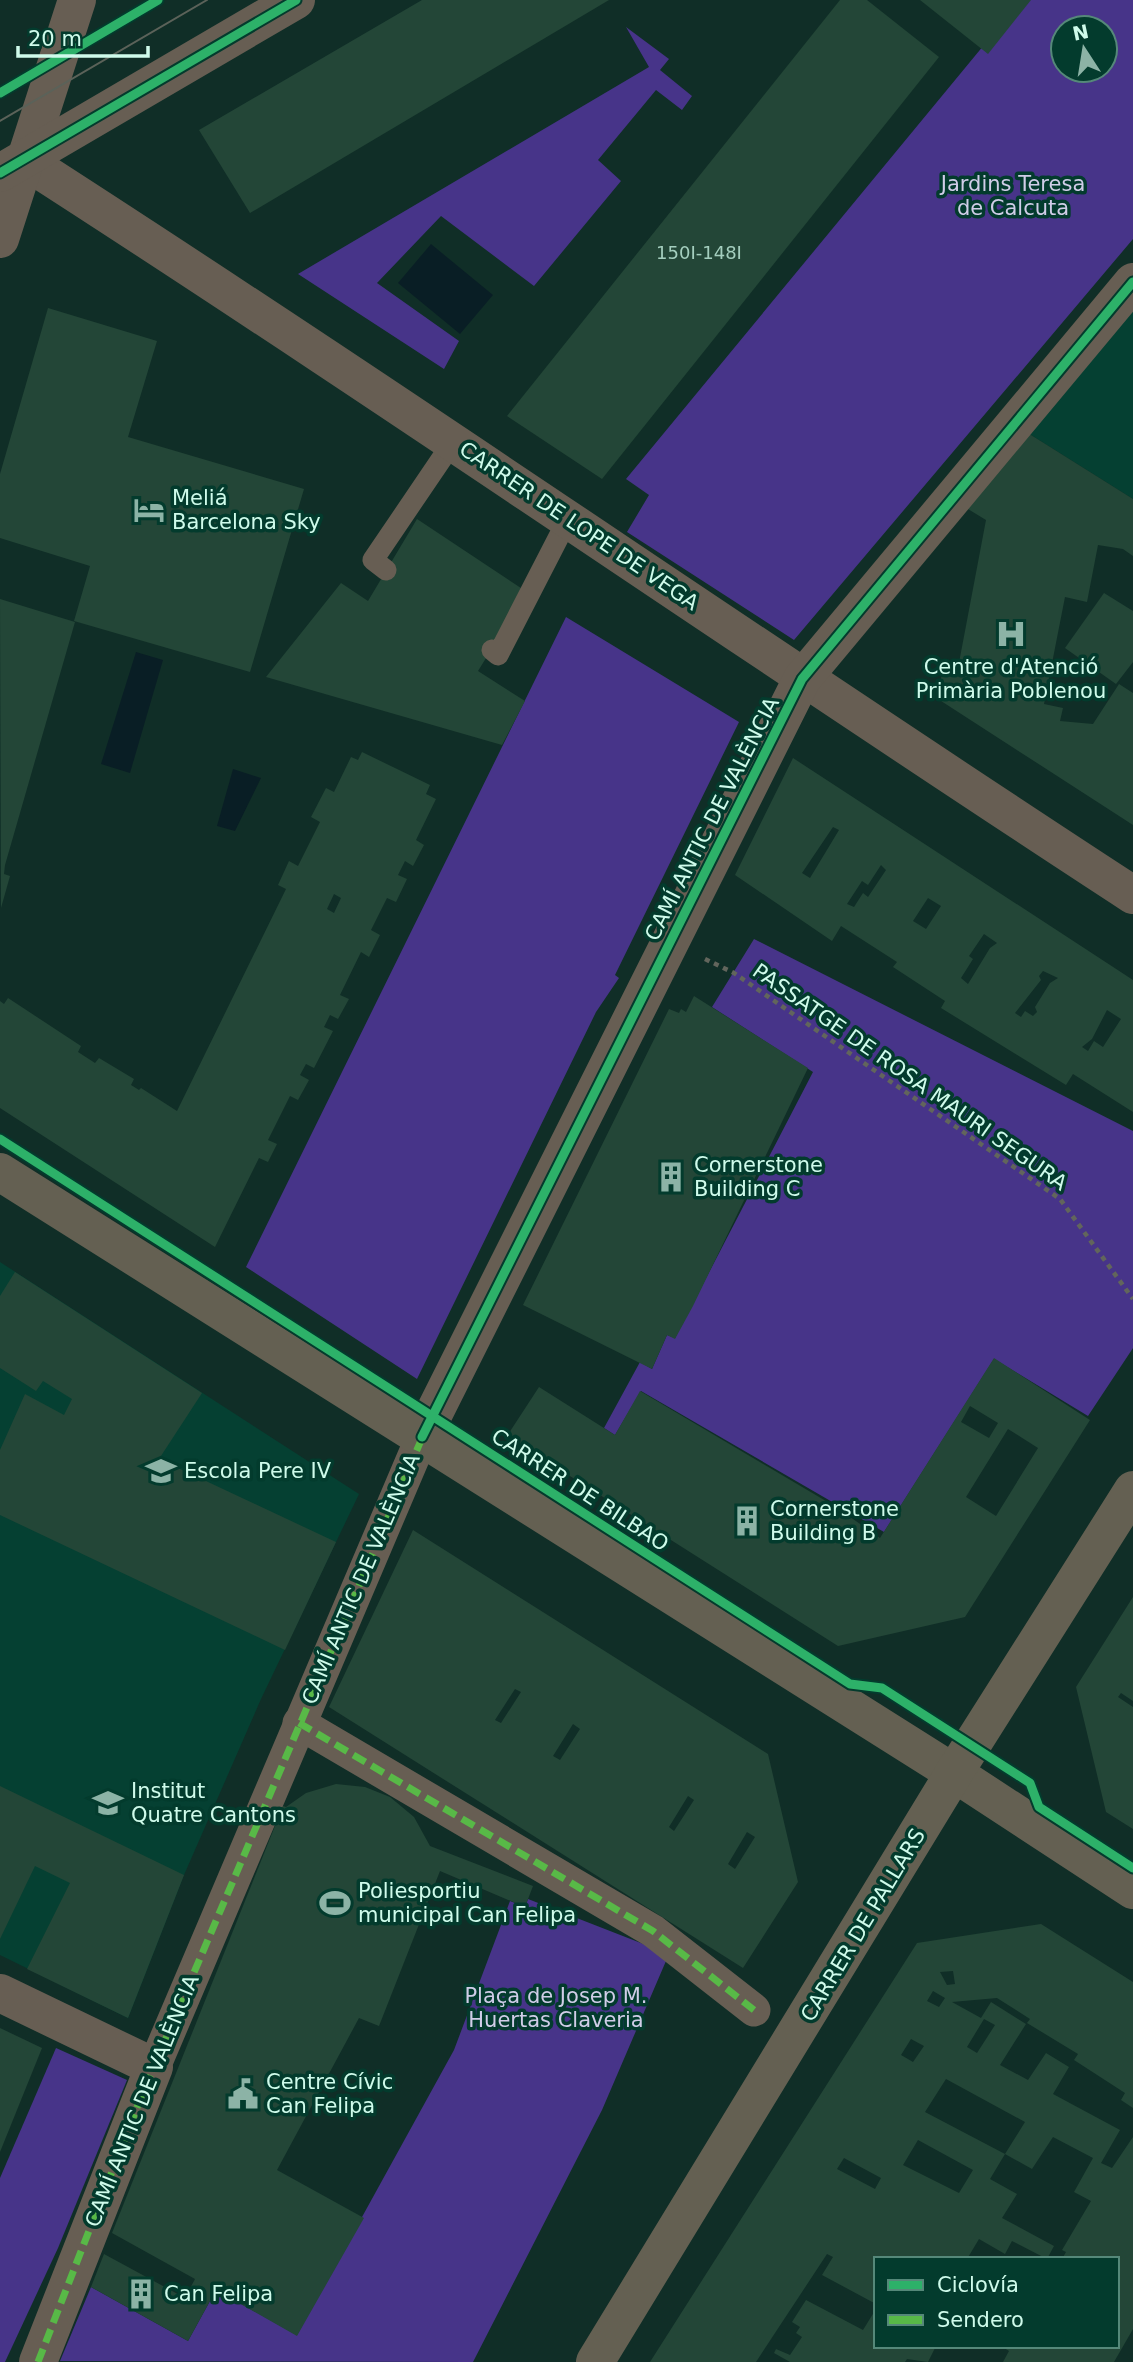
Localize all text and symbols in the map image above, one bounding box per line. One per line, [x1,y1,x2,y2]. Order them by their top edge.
scale bar [18,14,147,58]
north arrow [1049,14,1119,84]
text: N [1070,20,1091,45]
text: 20 m [28,27,82,51]
park label: Jardins Teresa de Calcuta [939,172,1085,220]
house number: 150I-148I [656,242,742,263]
street label: CARRER DE LOPE DE VEGA [455,437,704,616]
place label: Meliá Barcelona Sky [172,486,321,534]
hotel icon: Meliá Barcelona Sky [132,493,166,527]
hospital icon: Centre d'Atenció Primària Poblenou [994,617,1028,651]
place label: Centre d'Atenció Primària Poblenou [916,655,1106,703]
street label: CAMÍ ANTIC DE VALÈNCIA [639,692,784,945]
street label: PASSATGE DE ROSA MAURI SEGURA [748,959,1072,1196]
place label: Cornerstone Building C [694,1153,823,1201]
building icon: Cornerstone Building C [654,1160,688,1194]
street label: CARRER DE BILBAO [487,1424,673,1556]
street label: CAMÍ ANTIC DE VALÈNCIA [296,1449,425,1708]
school or university icon: Escola Pere IV [144,1454,178,1488]
place label: Escola Pere IV [184,1459,332,1483]
place label: Cornerstone Building B [770,1497,899,1545]
building icon: Cornerstone Building B [730,1504,764,1538]
place label: Institut Quatre Cantons [131,1779,296,1827]
school or university icon: Institut Quatre Cantons [91,1786,125,1820]
street label: CARRER DE PALLARS [796,1824,930,2026]
place label: Poliesportiu municipal Can Felipa [358,1879,576,1927]
sports icon: Poliesportiu municipal Can Felipa [318,1886,352,1920]
street label: CAMÍ ANTIC DE VALÈNCIA [79,1970,204,2231]
park label: Plaça de Josep M. Huertas Claveria [464,1984,648,2032]
place label: Centre Cívic Can Felipa [266,2070,393,2118]
public building icon: Centre Cívic Can Felipa [226,2077,260,2111]
legend [874,2257,1119,2348]
text: Ciclovía [937,2273,1019,2297]
building icon: Can Felipa [124,2277,158,2311]
place label: Can Felipa [164,2282,273,2306]
text: Sendero [937,2308,1024,2332]

